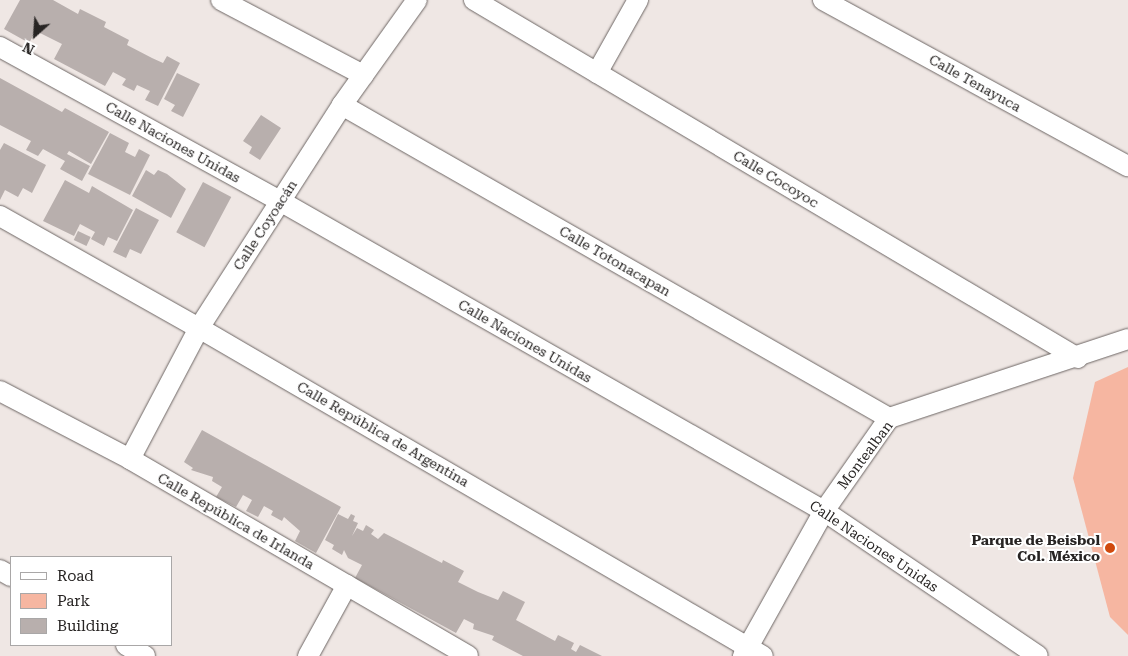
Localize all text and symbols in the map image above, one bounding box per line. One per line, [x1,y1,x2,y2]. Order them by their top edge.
north arrow [10,10,60,60]
text: N [20,39,37,58]
street label: Calle Tenayuca [926,51,1024,115]
street label: Calle Naciones Unidas [103,98,243,186]
street label: Calle Cocoyoc [730,147,822,211]
street label: Calle Coyoacán [230,177,300,273]
street label: Calle Totonacapan [556,222,674,300]
street label: Calle Naciones Unidas [455,296,595,386]
street label: Calle República de Argentina [294,378,472,490]
street label: Montealban [834,418,896,492]
street label: Calle República de Irlanda [155,469,317,573]
street label: Calle Naciones Unidas [807,497,941,595]
place label: Parque de Beisbol Col. México [971,532,1100,564]
marker: Parque de Beisbol Col. México [1104,542,1116,554]
legend [10,556,172,646]
text: Road [57,567,94,585]
text: Park [57,592,90,610]
text: Building [57,617,118,635]

